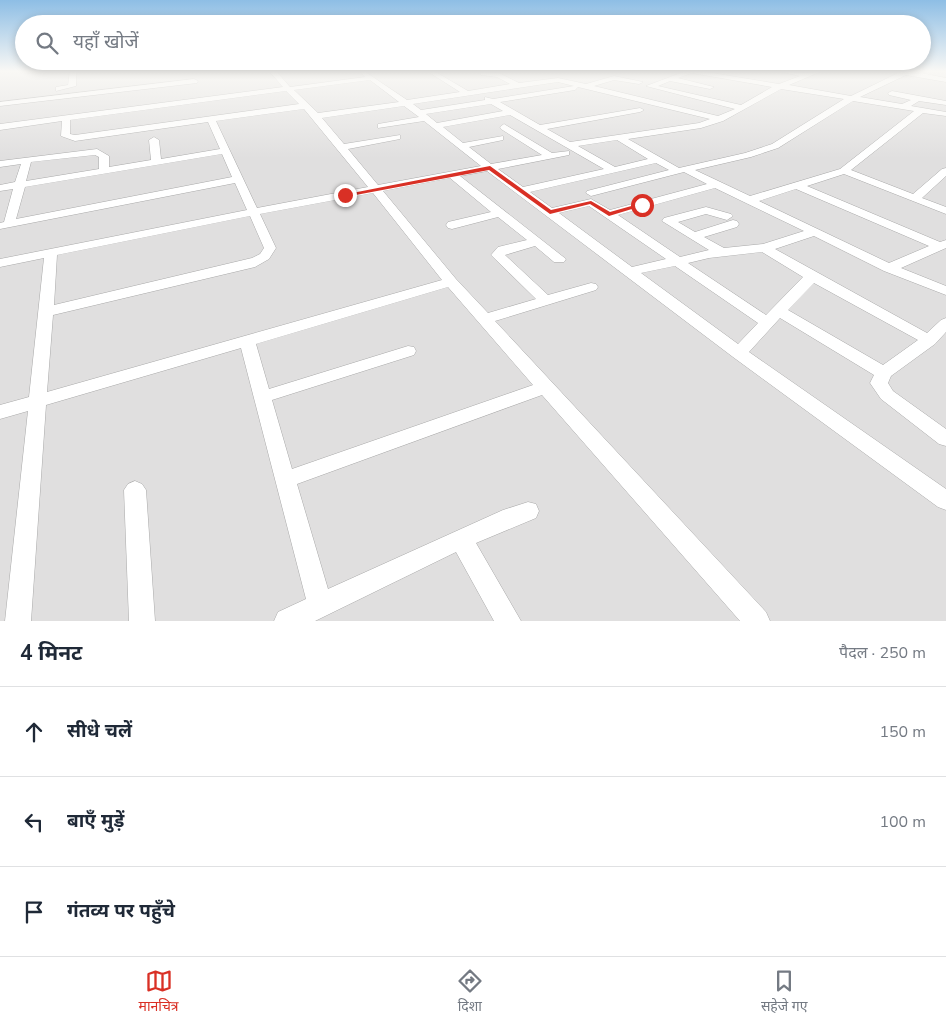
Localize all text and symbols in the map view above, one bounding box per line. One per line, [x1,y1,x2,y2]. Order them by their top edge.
search box [15,15,931,70]
icon: search [33,29,61,57]
text: यहाँ खोजें [73,29,138,55]
route end [334,184,357,207]
route start [631,194,654,217]
text: 4 मिनट [20,639,82,667]
text: पैदल · 250 m [839,642,926,664]
icon: ahead [20,718,48,746]
text: सीधे चलें [67,718,132,744]
text: 150 m [879,721,926,743]
icon: left [20,808,48,836]
text: बाएँ मुड़ें [67,808,124,834]
text: 100 m [879,811,926,833]
icon: arrive [20,898,48,926]
text: गंतव्य पर पहुँचे [67,898,175,924]
tab: मानचित्र [139,967,179,1017]
tab: दिशा [456,967,484,1017]
tab: सहेजे गए [761,967,807,1017]

